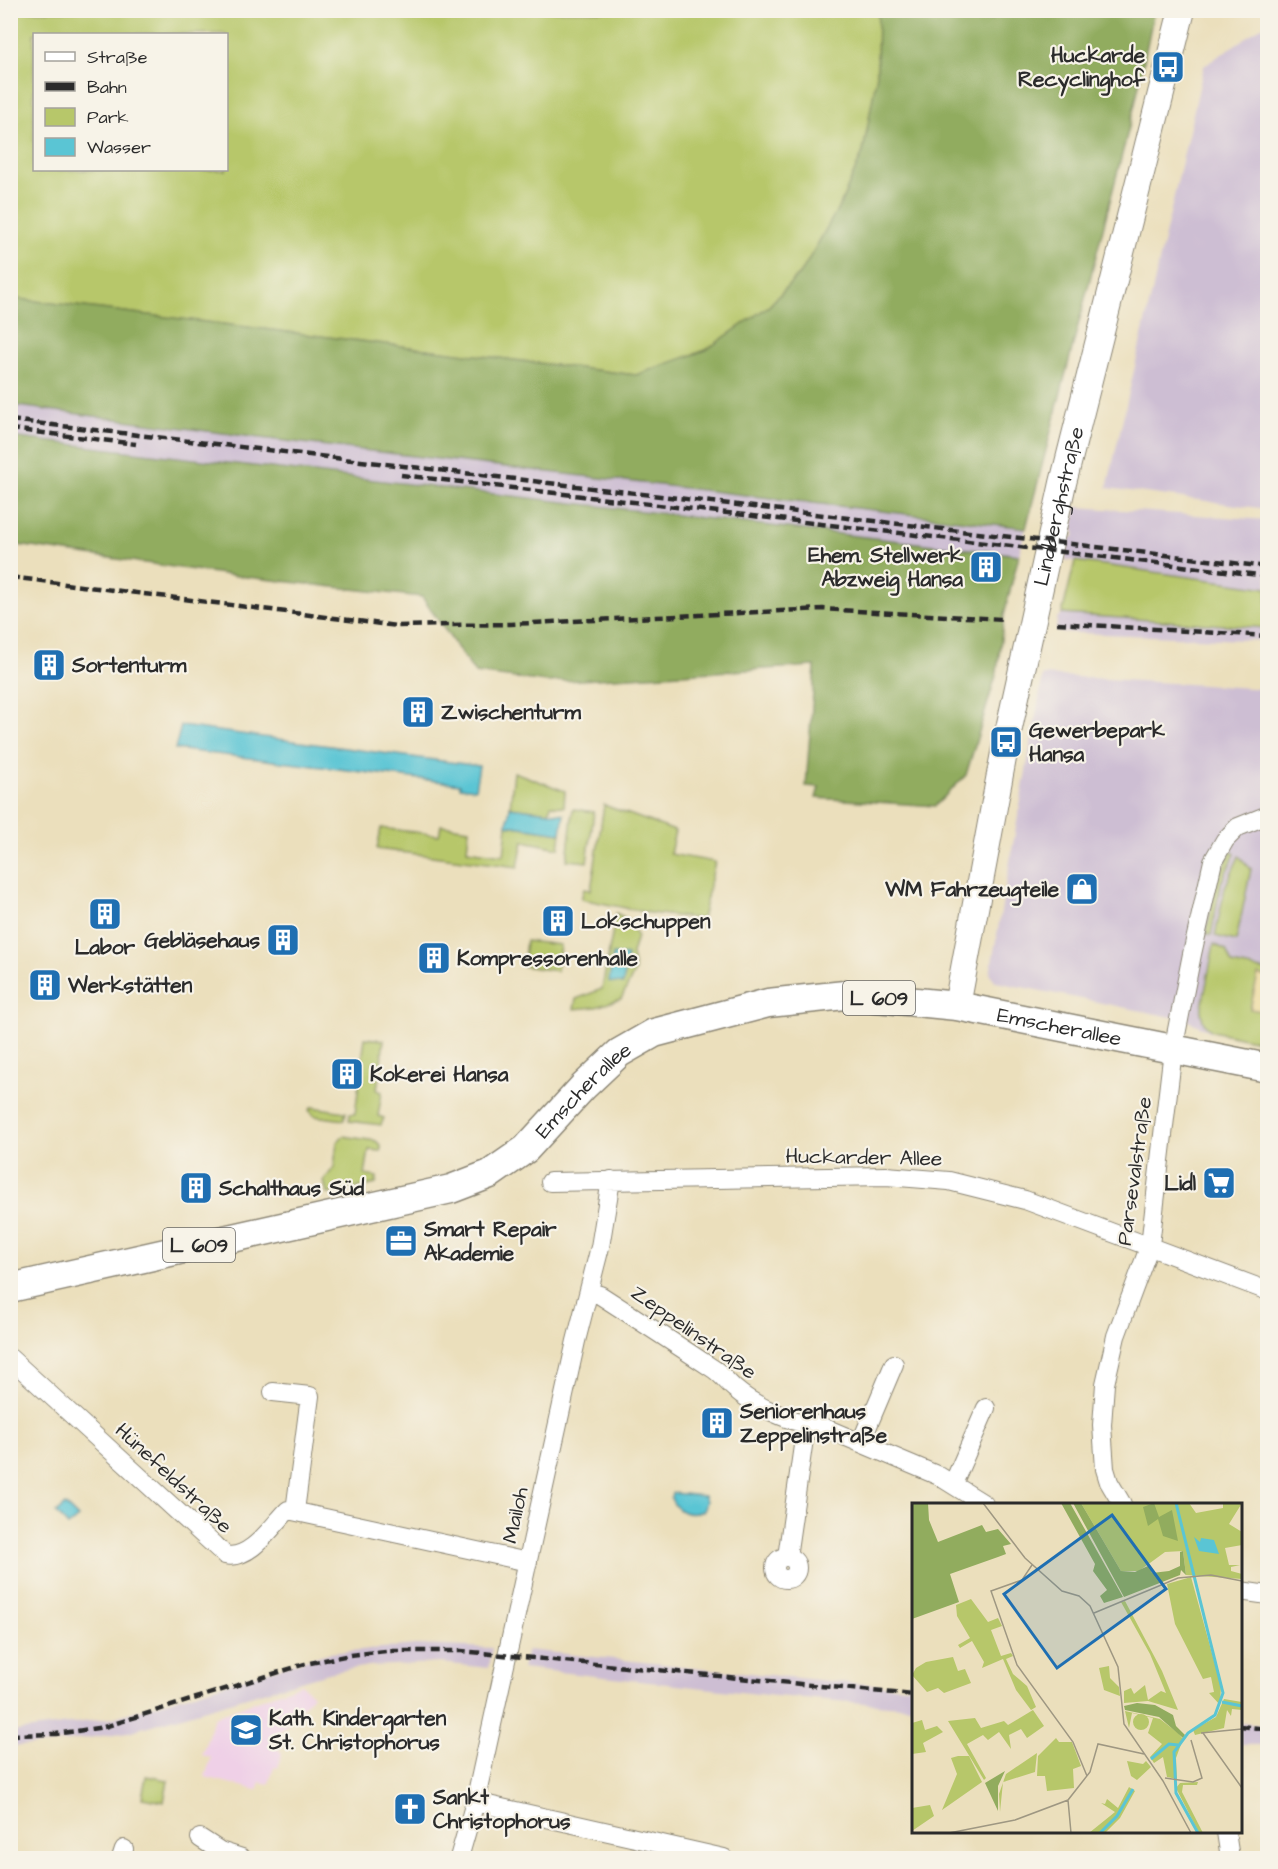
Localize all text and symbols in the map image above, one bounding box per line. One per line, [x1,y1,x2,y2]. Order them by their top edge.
legend [33,33,228,171]
place label: Huckarde Recyclinghof [1018,41,1146,97]
text: Straße [87,45,148,70]
bus stop icon: Huckarde Recyclinghof [1150,49,1186,85]
text: Bahn [87,75,127,100]
text: Park [87,105,129,130]
text: Wasser [87,135,151,160]
street label: Lindberghstraße [1027,424,1092,589]
place label: Ehem. Stellwerk Abzweig Hansa [808,541,963,596]
building icon: Ehem. Stellwerk Abzweig Hansa [968,549,1004,585]
building icon: Sortenturm [31,647,67,683]
place label: Sortenturm [71,651,187,680]
building icon: Zwischenturm [400,694,436,730]
place label: Zwischenturm [441,698,581,727]
place label: Gewerbepark Hansa [1029,716,1165,769]
bus stop icon: Gewerbepark Hansa [988,724,1024,760]
shop icon: WM Fahrzeugteile [1064,871,1100,907]
place label: WM Fahrzeugteile [884,875,1060,906]
building icon: Labor [87,896,123,932]
building icon: Lokschuppen [540,903,576,939]
place label: Lokschuppen [581,907,711,937]
building icon: Gebläsehaus [265,922,301,958]
place label: Gebläsehaus [144,926,260,955]
place label: Labor [75,933,136,962]
building icon: Kompressorenhalle [416,940,452,976]
place label: Kompressorenhalle [457,944,639,974]
building icon: Werkstätten [27,967,63,1003]
place label: Werkstätten [67,971,193,1000]
road number: L 609 [843,981,915,1015]
street label: Emscherallee [995,1000,1124,1053]
street label: Emscherallee [529,1035,637,1145]
building icon: Kokerei Hansa [329,1056,365,1092]
place label: Kokerei Hansa [370,1060,509,1089]
street label: Parsevalstraße [1110,1095,1159,1247]
street label: Huckarder Allee [785,1142,943,1173]
supermarket icon: Lidl [1201,1165,1237,1201]
place label: Lidl [1164,1169,1197,1198]
building icon: Schalthaus Süd [178,1170,214,1206]
place label: Schalthaus Süd [218,1174,365,1203]
place label: Smart Repair Akademie [423,1215,557,1268]
office icon: Smart Repair Akademie [383,1223,419,1259]
road number: L 609 [163,1228,235,1262]
street label: Zeppelinstraße [625,1278,762,1387]
place label: Seniorenhaus Zeppelinstraße [739,1397,888,1451]
building icon: Seniorenhaus Zeppelinstraße [699,1405,735,1441]
street label: Hünefeldstraße [109,1416,239,1540]
street label: Mailoh [495,1484,536,1546]
inset map [912,1503,1242,1833]
place label: Kath. Kindergarten St. Christophorus [268,1704,447,1758]
school or university icon: Kath. Kindergarten St. Christophorus [228,1712,264,1748]
place label: Sankt Christophorus [432,1783,571,1837]
church icon: Sankt Christophorus [392,1791,428,1827]

